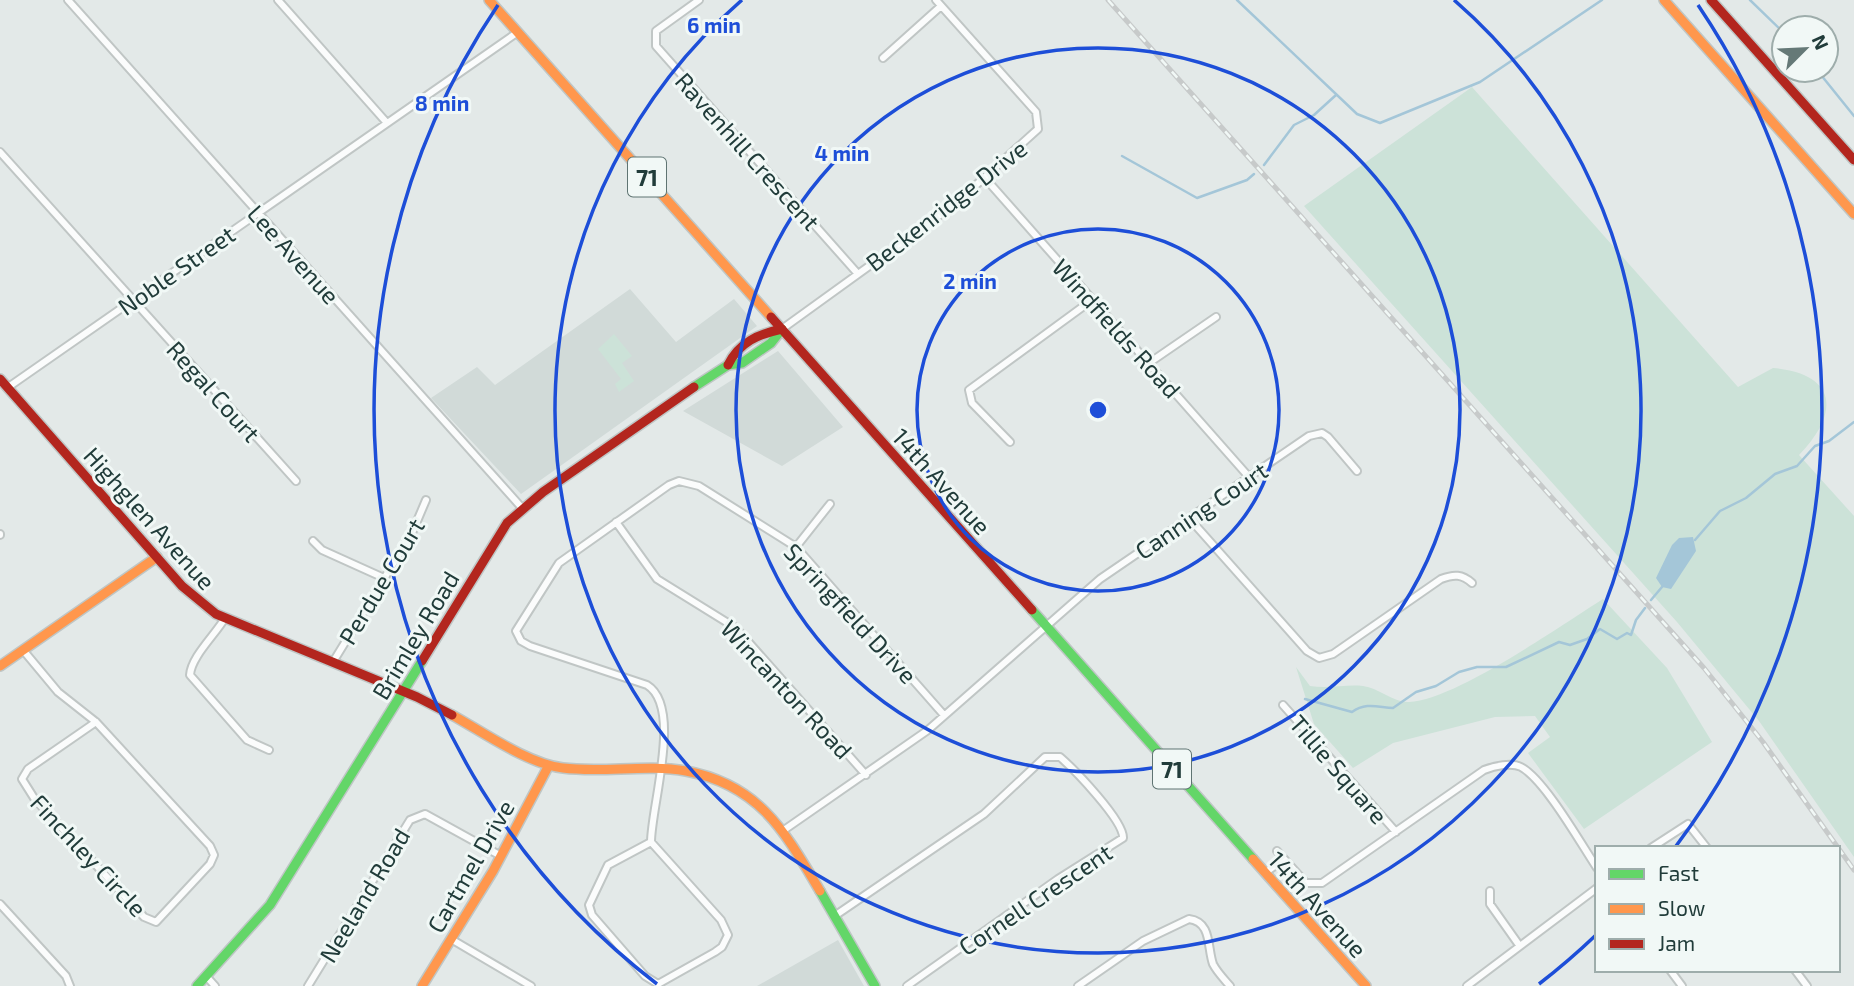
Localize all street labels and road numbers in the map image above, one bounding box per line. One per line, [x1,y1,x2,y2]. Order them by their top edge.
street label: Ravenhill Crescent [670,66,826,236]
street label: Beckenridge Drive [860,133,1032,277]
road number: 71 [628,158,666,196]
street label: Lee Avenue [242,198,346,310]
street label: Noble Street [112,219,240,321]
street label: Windfields Road [1047,252,1187,404]
street label: Regal Court [161,335,267,447]
street label: 14th Avenue [887,422,997,540]
street label: Highglen Avenue [78,441,222,595]
street label: Canning Court [1129,455,1273,565]
street label: Perdue Court [332,513,430,649]
street label: Springfield Drive [779,537,923,689]
street label: Brimley Road [365,566,465,704]
street label: Wincanton Road [715,614,859,764]
street label: Tillie Square [1284,709,1394,829]
road number: 71 [1153,750,1191,789]
street label: Finchley Circle [25,788,153,922]
street label: Cartmel Drive [420,794,520,938]
street label: Neeland Road [313,823,415,967]
street label: Cornell Crescent [953,837,1117,961]
street label: 14th Avenue [1263,845,1373,963]

